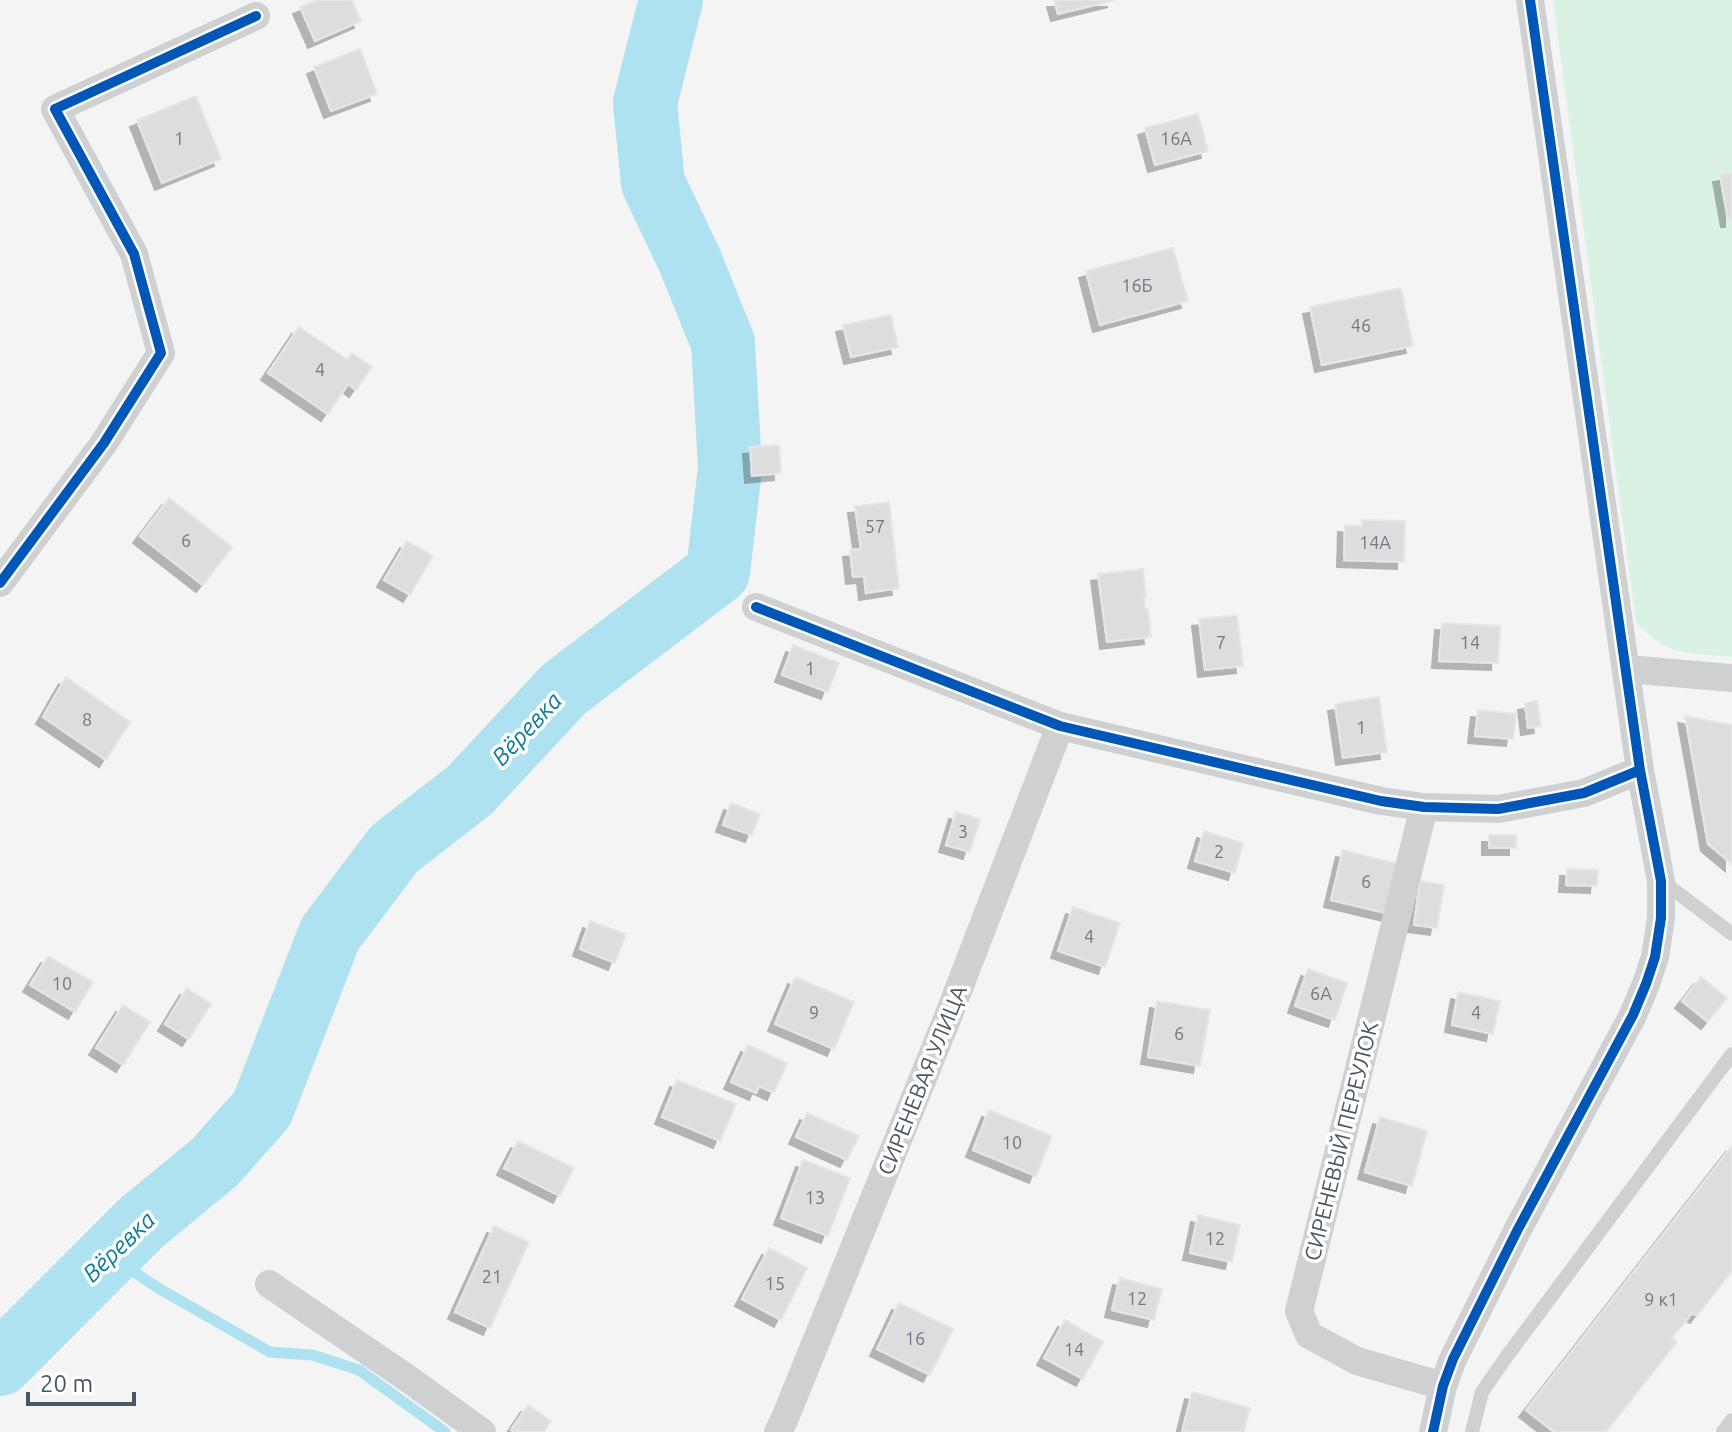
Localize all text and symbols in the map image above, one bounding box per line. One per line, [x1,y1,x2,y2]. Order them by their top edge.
house number: 1 [174,128,184,148]
house number: 16А [1160,128,1192,148]
house number: 16Б [1121,275,1153,295]
house number: 46 [1351,315,1371,335]
house number: 4 [315,359,325,379]
house number: 57 [865,516,885,536]
house number: 6 [181,530,191,550]
house number: 14А [1359,532,1391,552]
house number: 7 [1216,632,1226,652]
house number: 14 [1460,632,1480,652]
house number: 1 [805,658,815,678]
water label: Вёревка [486,687,567,771]
house number: 8 [82,709,92,729]
house number: 1 [1356,717,1366,737]
house number: 3 [958,821,968,841]
house number: 2 [1214,841,1224,861]
house number: 6 [1361,871,1371,891]
house number: 4 [1084,926,1094,946]
house number: 10 [52,973,72,993]
street label: СИРЕНЕВАЯ УЛИЦА [872,981,971,1178]
house number: 6А [1310,983,1332,1003]
house number: 9 [809,1002,819,1022]
house number: 4 [1471,1002,1481,1022]
street label: СИРЕНЕВЫЙ ПЕРЕУЛОК [1299,1018,1383,1263]
house number: 6 [1174,1023,1184,1043]
house number: 10 [1002,1132,1022,1152]
house number: 13 [805,1187,825,1207]
water label: Вёревка [77,1206,160,1287]
house number: 12 [1205,1228,1225,1248]
house number: 21 [482,1266,502,1286]
house number: 15 [765,1273,785,1293]
house number: 12 [1127,1288,1147,1308]
house number: 9 к1 [1644,1289,1678,1309]
house number: 16 [905,1328,925,1348]
house number: 14 [1064,1339,1084,1359]
scale bar [28,1356,134,1406]
text: 20 m [40,1370,93,1397]

